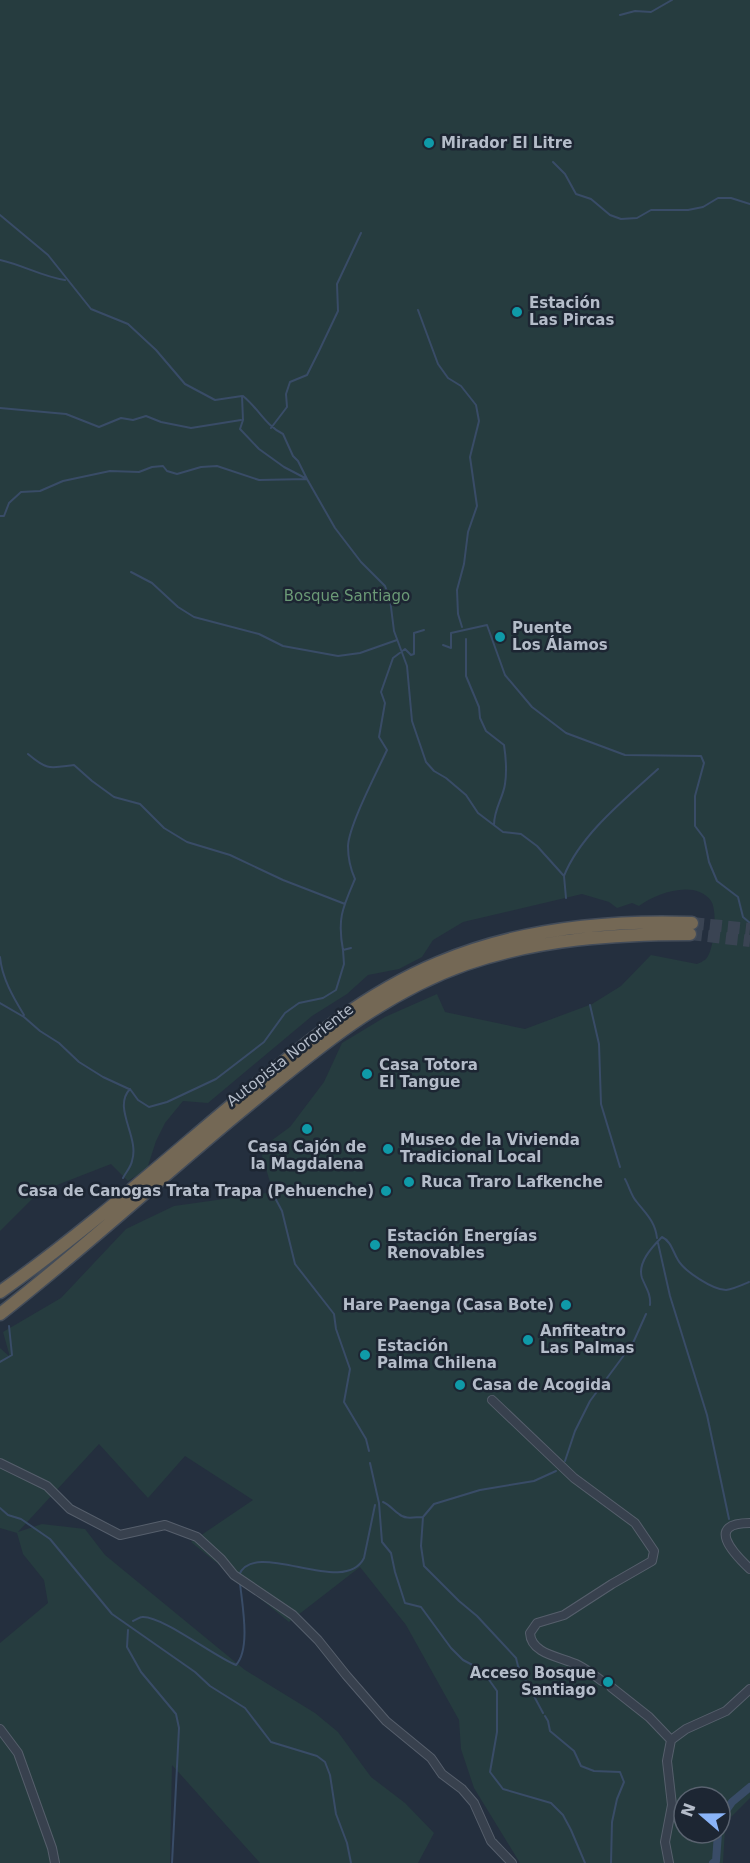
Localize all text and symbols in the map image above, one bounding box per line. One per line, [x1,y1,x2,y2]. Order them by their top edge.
place label: Mirador El Litre [441,134,572,152]
marker: Mirador El Litre [422,136,436,150]
place label: Estación Las Pircas [529,294,614,329]
marker: Estación Las Pircas [510,305,524,319]
park label: Bosque Santiago [284,587,410,605]
place label: Puente Los Álamos [512,619,608,654]
marker: Puente Los Álamos [493,630,507,644]
street label: Autopista Nororiente [223,1000,357,1110]
place label: Casa Totora El Tangue [379,1056,478,1091]
marker: Casa Totora El Tangue [360,1067,374,1081]
marker: Casa Cajón de la Magdalena [300,1122,314,1136]
place label: Museo de la Vivienda Tradicional Local [400,1131,580,1166]
place label: Casa Cajón de la Magdalena [248,1138,366,1173]
marker: Museo de la Vivienda Tradicional Local [381,1142,395,1156]
place label: Ruca Traro Lafkenche [421,1173,603,1191]
marker: Ruca Traro Lafkenche [402,1175,416,1189]
place label: Casa de Canogas Trata Trapa (Pehuenche) [18,1182,374,1200]
marker: Casa de Canogas Trata Trapa (Pehuenche) [379,1184,393,1198]
place label: Estación Energías Renovables [387,1227,537,1262]
marker: Estación Energías Renovables [368,1238,382,1252]
place label: Hare Paenga (Casa Bote) [343,1296,554,1314]
marker: Hare Paenga (Casa Bote) [559,1298,573,1312]
place label: Anfiteatro Las Palmas [540,1322,634,1357]
marker: Anfiteatro Las Palmas [521,1333,535,1347]
place label: Estación Palma Chilena [377,1337,497,1372]
marker: Estación Palma Chilena [358,1348,372,1362]
place label: Casa de Acogida [472,1376,611,1394]
marker: Casa de Acogida [453,1378,467,1392]
place label: Acceso Bosque Santiago [470,1664,596,1699]
marker: Acceso Bosque Santiago [601,1675,615,1689]
north arrow [672,1785,732,1845]
text: N [677,1800,700,1820]

